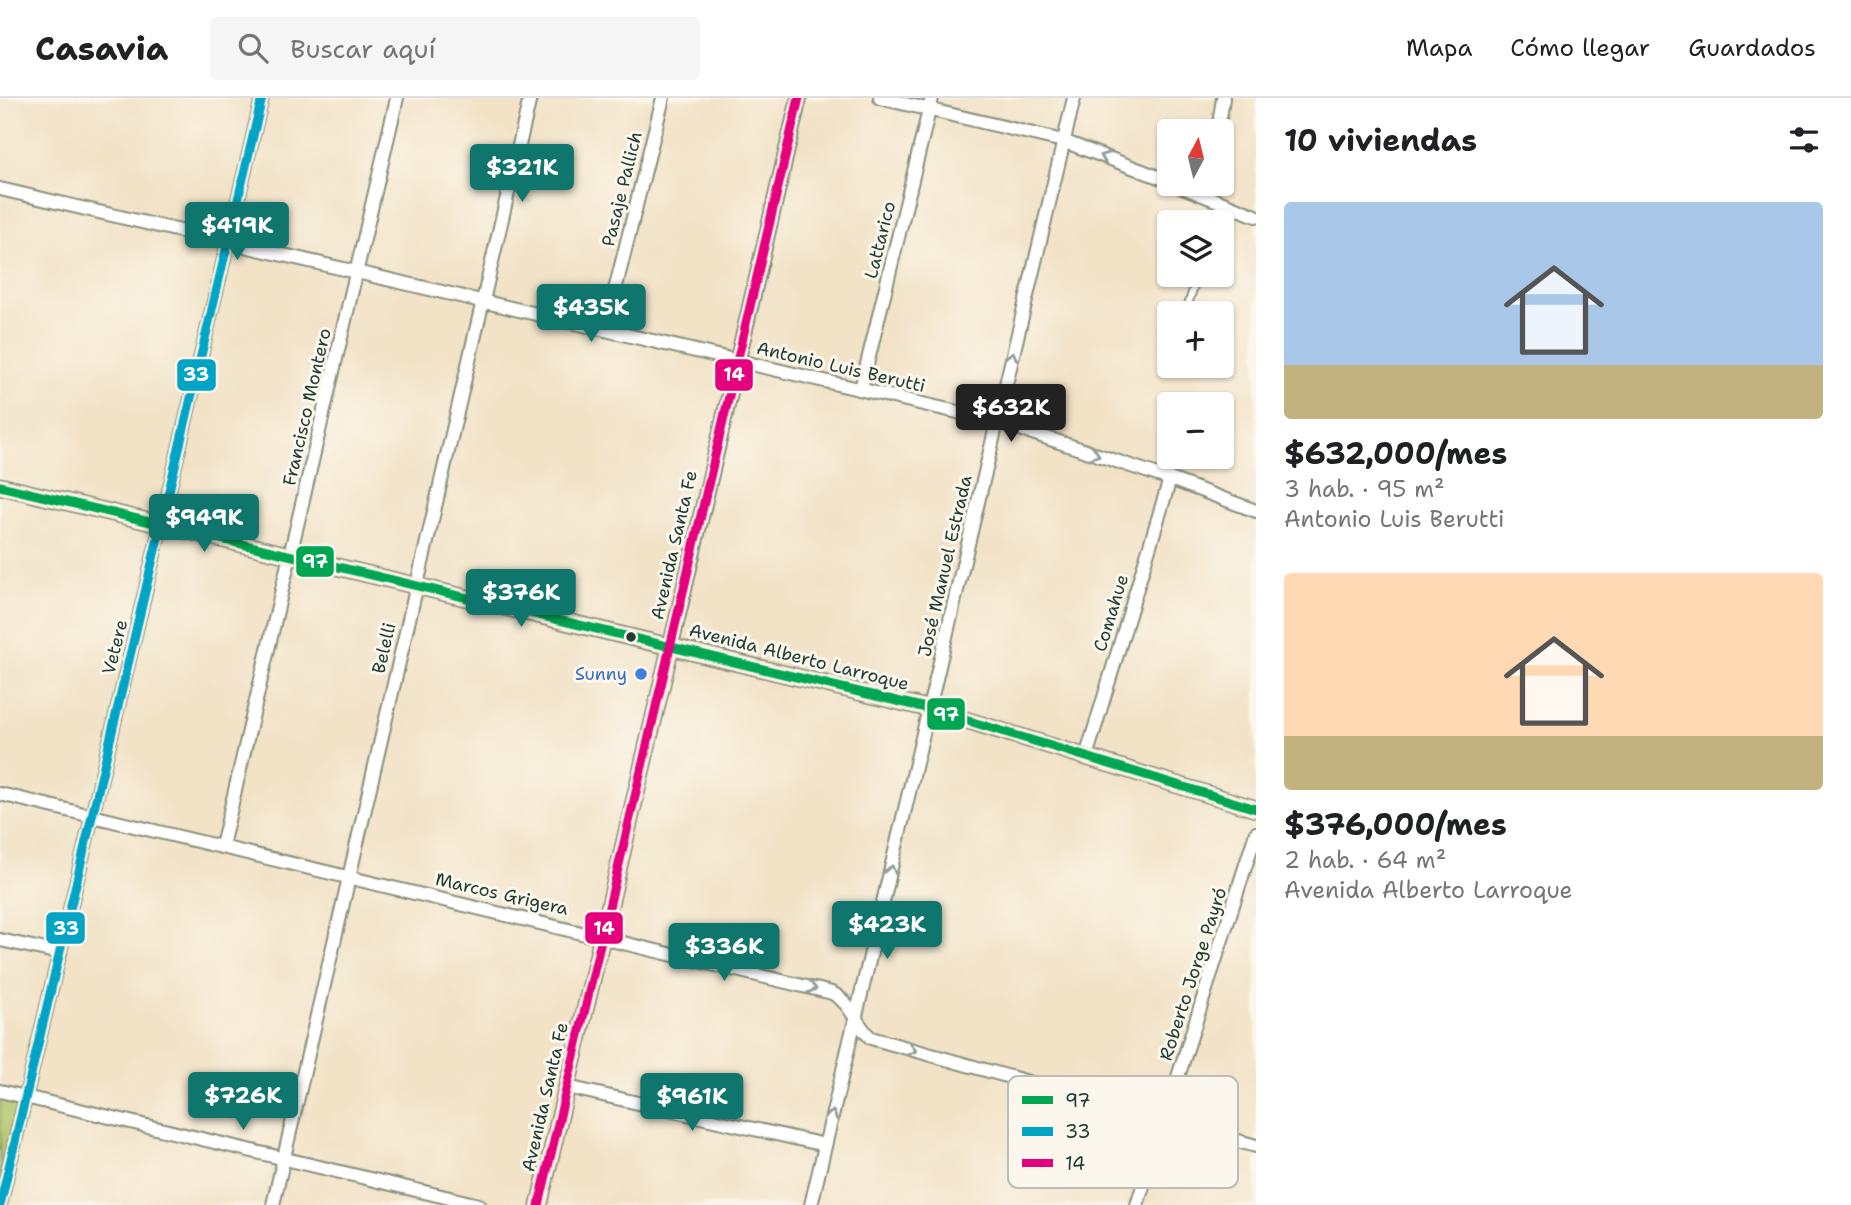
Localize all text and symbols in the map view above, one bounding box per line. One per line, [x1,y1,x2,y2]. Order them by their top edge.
search box [210,17,700,80]
text: Casavia [35,26,168,71]
icon: search [234,29,272,67]
text: Buscar aquí [290,31,436,66]
text: Mapa [1406,32,1472,64]
text: Cómo llegar [1510,32,1650,64]
text: Guardados [1688,32,1816,64]
north arrow [1157,119,1234,196]
map controls [1157,119,1234,469]
text: 10 viviendas [1284,120,1477,161]
icon: filters [1785,121,1823,159]
street label: Pasaje Pallich [596,129,648,249]
pin: $321K [473,144,571,204]
one-way arrow [1100,151,1112,165]
text: $321K [486,152,558,182]
street label: Lattarico [859,199,901,281]
pin: $419K [188,202,286,262]
text: $419K [201,210,273,240]
button: layers [1157,210,1234,287]
icon: home [1491,247,1617,373]
pin: $435K [542,285,640,344]
text: $435K [553,292,629,322]
button: + [1157,301,1234,378]
street label: Francisco Montero [277,326,337,488]
street label: Antonio Luis Berutti [754,336,928,398]
one-way arrow [1004,350,1018,362]
line badge: 33 [176,358,217,392]
line badge: 14 [714,358,754,392]
text: 33 [183,362,209,387]
text: 14 [723,362,745,387]
pin: $632K [962,384,1060,444]
text: $632K [972,392,1050,422]
button: − [1157,392,1234,469]
text: $632,000/mes [1284,433,1507,474]
one-way arrow [1088,446,1100,460]
street label: Avenida Santa Fe [645,468,703,622]
street label: José Manuel Estrada [912,473,978,659]
text: 3 hab. · 95 m² [1284,474,1445,504]
pin: $949K [155,494,253,554]
text: $949K [165,502,243,532]
text: Antonio Luis Berutti [1284,504,1505,534]
line badge: 97 [295,545,335,578]
text: 97 [302,549,328,574]
pin: $376K [472,570,570,629]
street label: Comahue [1088,571,1134,655]
text: $376K [482,577,560,607]
street label: Vetere [97,617,133,677]
street label: Avenida Alberto Larroque [687,618,911,696]
icon: home [1491,618,1617,744]
street label: Belelli [367,620,401,676]
unlabelled marker [624,630,638,644]
place label: Sunny [575,662,627,686]
marker: Sunny [633,666,649,682]
line badge: 97 [926,697,966,731]
text: 97 [933,702,959,727]
text: $376,000/mes [1284,804,1507,845]
text: 2 hab. · 64 m² [1284,845,1446,875]
one-way arrow [883,864,898,876]
street label: Marcos Grigera [433,867,571,921]
text: Avenida Alberto Larroque [1284,875,1573,905]
street label: Roberto Jorge Payró [1154,884,1232,1064]
pin: $423K [838,902,936,961]
text: $423K [848,909,926,939]
line badge: 33 [45,911,86,945]
line badge: 14 [584,911,624,945]
text: 33 [53,916,79,941]
text: 14 [593,916,615,941]
pin: $336K [675,924,773,983]
text: $336K [684,931,764,961]
one-way arrow [806,980,818,994]
street label: Avenida Santa Fe [516,1020,574,1174]
one-way arrow [906,1042,918,1056]
pin: $726K [194,1072,292,1132]
pin: $961K [643,1074,741,1133]
legend [1008,1076,1238,1188]
text: $726K [204,1080,282,1110]
text: $961K [656,1081,728,1111]
text: 97 [1065,1088,1091,1113]
one-way arrow [824,1109,838,1121]
text: 33 [1065,1119,1090,1144]
text: 14 [1065,1151,1085,1176]

